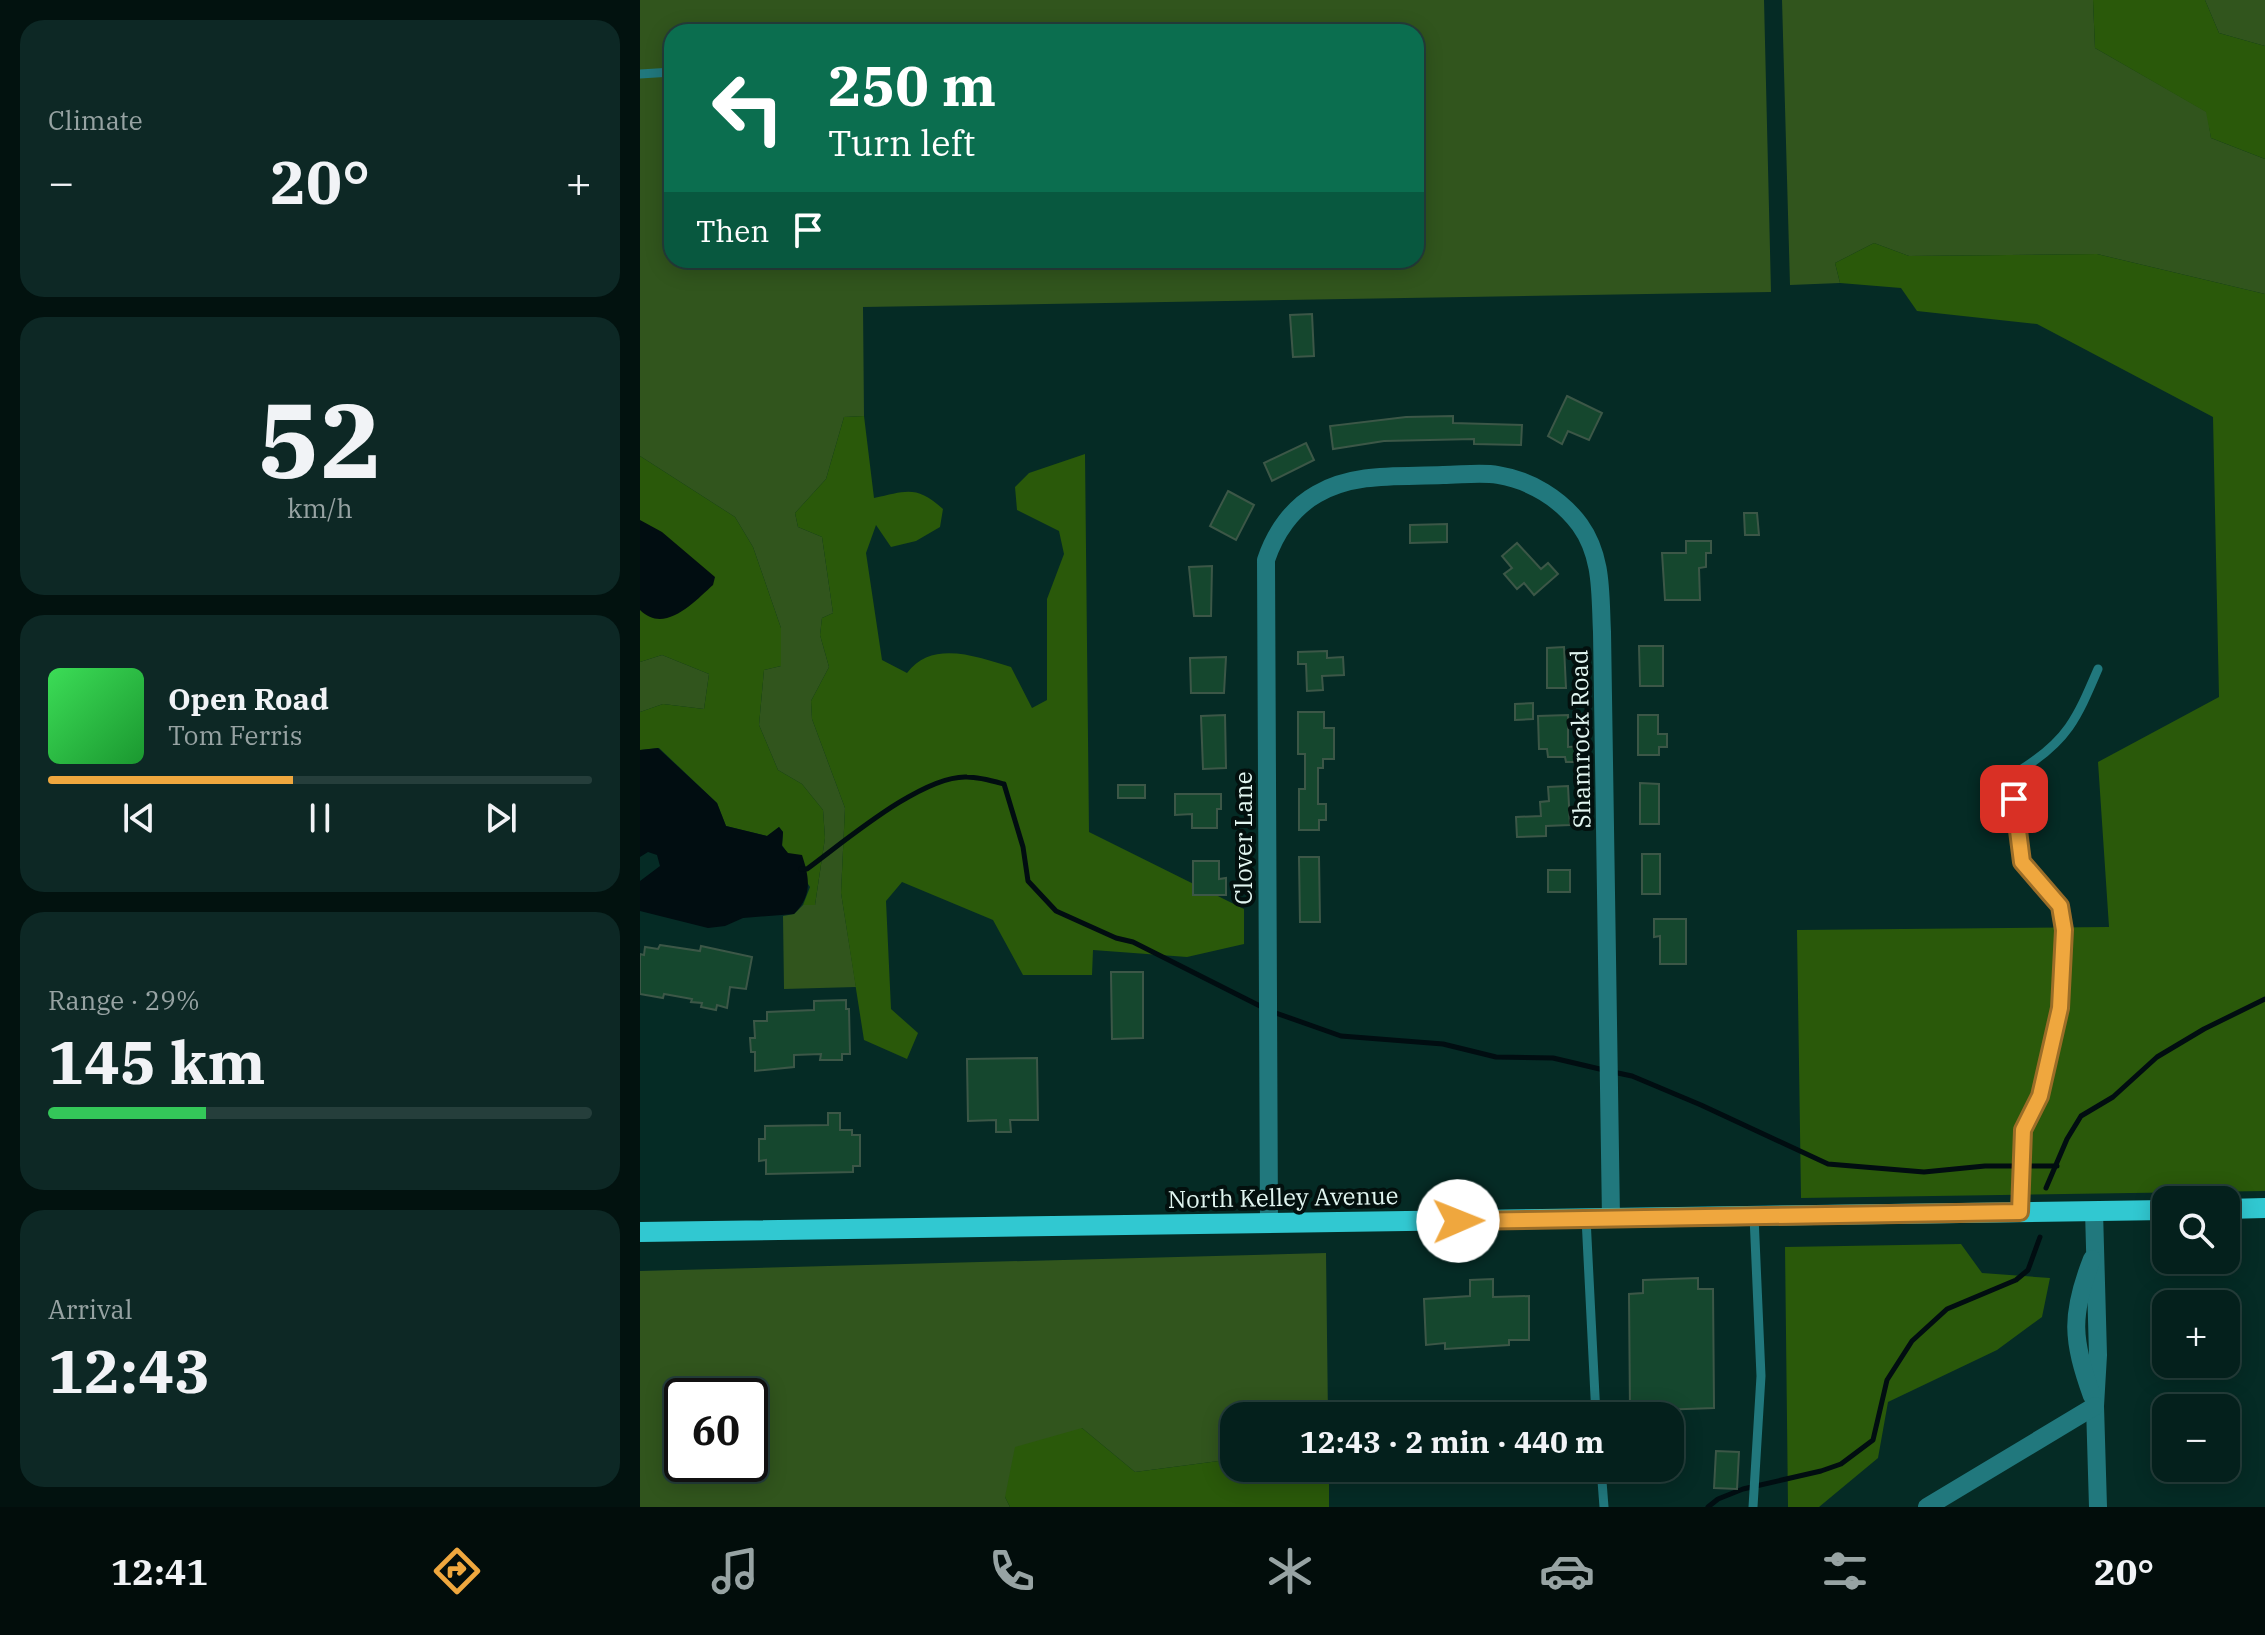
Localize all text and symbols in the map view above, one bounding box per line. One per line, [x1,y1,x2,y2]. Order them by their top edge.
text: 250 m [828,49,996,121]
icon: left [696,56,800,160]
text: Climate [48,103,143,137]
text: Turn left [828,119,975,166]
text: 20° [270,142,370,221]
text: − [48,153,74,210]
text: + [566,153,592,210]
icon: arrive [786,208,830,252]
text: Then [696,211,770,250]
text: 52 [258,371,382,507]
text: km/h [287,491,353,525]
street label: Shamrock Road [1562,649,1598,829]
text: Open Road [168,679,329,718]
text: Tom Ferris [168,718,302,752]
pin [1980,765,2048,833]
street label: Clover Lane [1227,771,1259,905]
icon: arrive [1992,777,2036,821]
icon: previous [117,796,161,840]
icon: pause [298,796,342,840]
icon: next [479,796,523,840]
text: Range · 29% [48,983,200,1017]
text: 145 km [48,1022,266,1101]
street label: North Kelley Avenue [1167,1179,1399,1215]
position arrow [1416,1179,1500,1263]
map controls [2152,1186,2240,1482]
button: search [2152,1186,2240,1274]
button: + [2152,1290,2240,1378]
text: Arrival [48,1292,133,1326]
text: 12:43 [48,1331,210,1410]
speed limit sign: 60 [664,1378,768,1482]
button: − [2152,1394,2240,1482]
text: 12:43 · 2 min · 440 m [1300,1422,1604,1461]
icon: directions [429,1543,485,1599]
icon: music [707,1543,763,1599]
icon: phone [984,1543,1040,1599]
icon: climate [1262,1543,1318,1599]
icon: car [1539,1543,1595,1599]
icon: filters [1817,1543,1873,1599]
text: 12:41 [111,1548,208,1595]
text: 20° [2094,1548,2154,1595]

